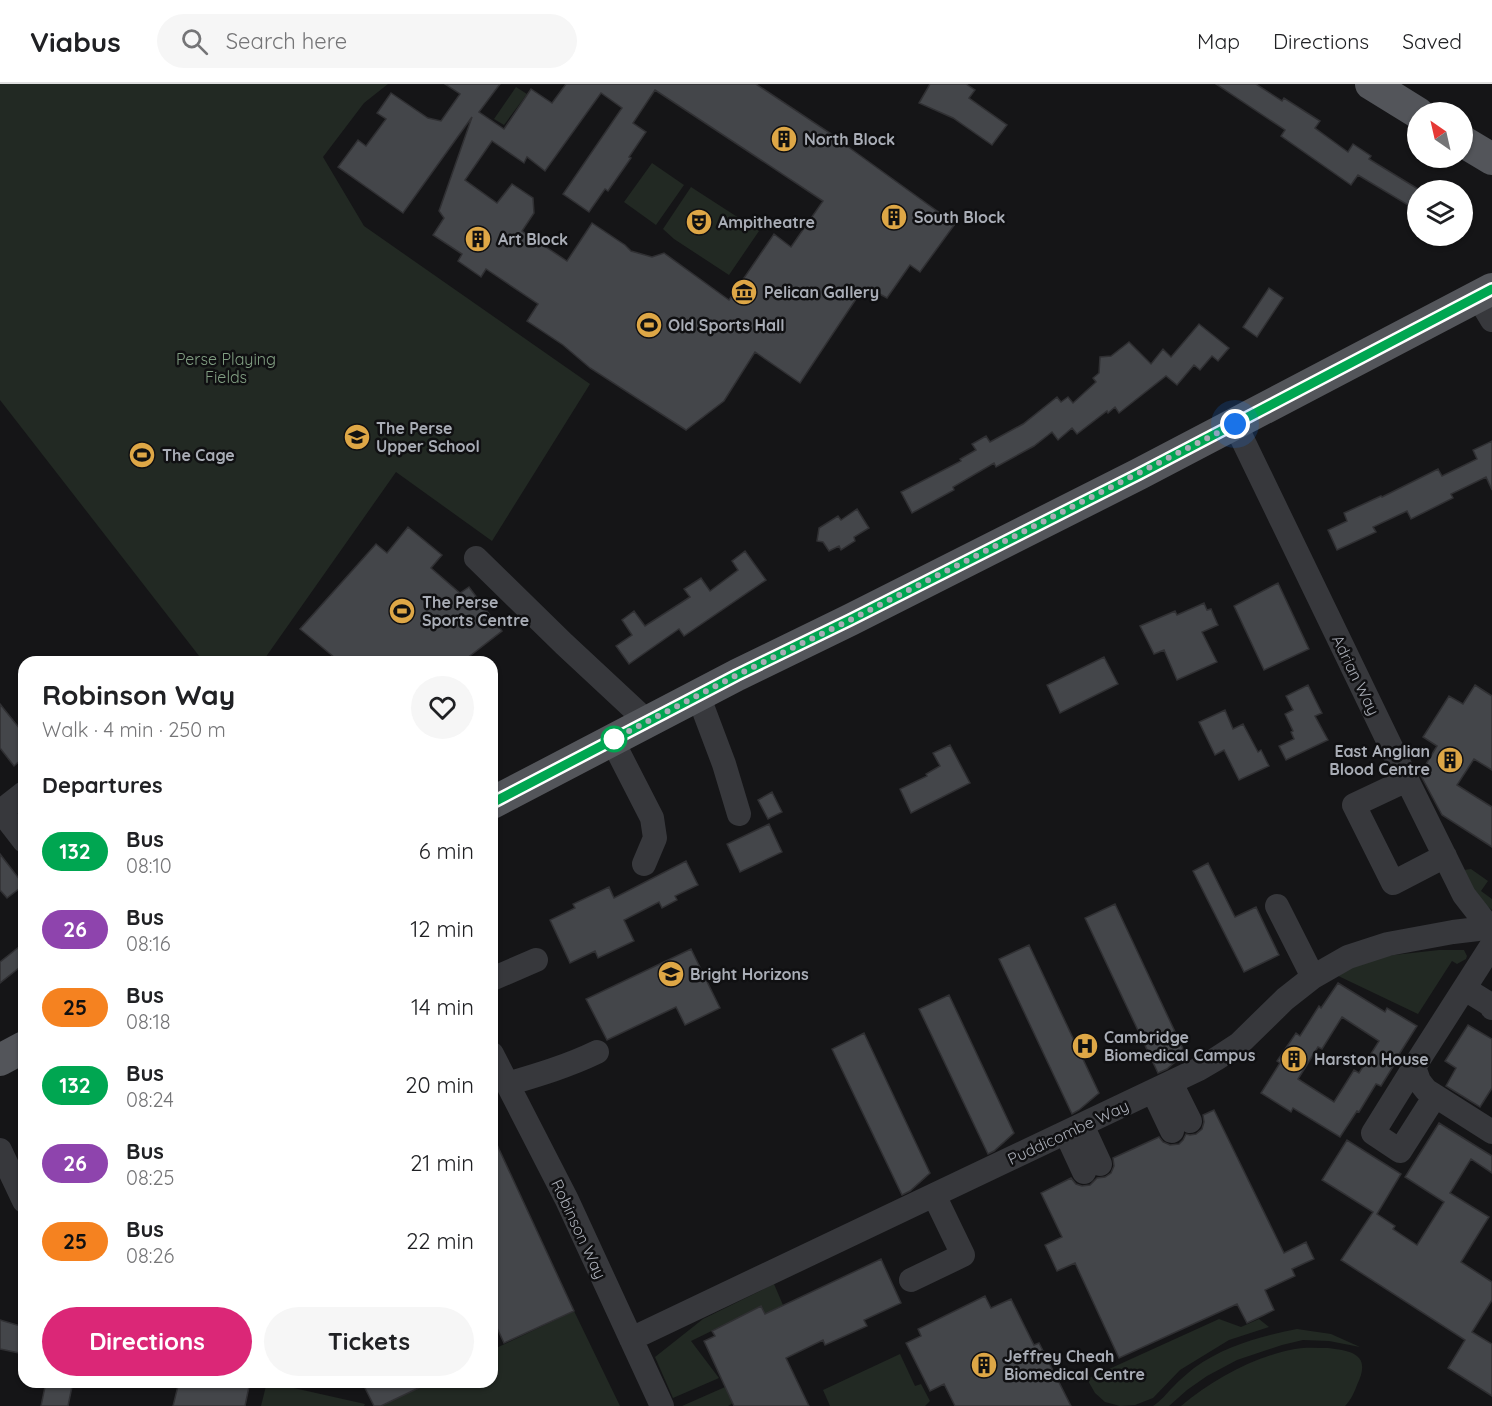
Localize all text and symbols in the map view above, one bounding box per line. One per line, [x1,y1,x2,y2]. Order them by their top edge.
search box [157,14,577,68]
text: Viabus [30,24,121,59]
icon: search [178,25,211,58]
text: Search here [226,27,347,55]
text: Map [1197,28,1240,54]
text: Directions [1273,28,1369,54]
text: Saved [1402,28,1462,54]
north arrow [1407,102,1473,168]
map controls [1407,102,1473,246]
building icon: North Block [769,124,799,154]
place label: North Block [804,129,895,149]
button: layers [1407,180,1473,246]
building icon: South Block [879,202,909,232]
theatre icon: Ampitheatre [684,207,714,237]
place label: South Block [914,207,1005,227]
place label: Ampitheatre [718,212,815,232]
building icon: Art Block [463,224,493,254]
place label: Art Block [498,229,568,249]
museum icon: Pelican Gallery [729,277,759,307]
place label: Pelican Gallery [764,282,879,302]
sports icon: Old Sports Hall [634,310,664,340]
place label: Old Sports Hall [668,315,785,335]
park label: Perse Playing Fields [176,349,276,387]
your location [1220,409,1250,439]
place label: The Perse Upper School [376,418,480,456]
school or university icon: The Perse Upper School [342,422,372,452]
sports icon: The Cage [127,440,157,470]
place label: The Cage [162,445,235,465]
place label: The Perse Sports Centre [422,592,529,630]
sports icon: The Perse Sports Centre [387,596,417,626]
street label: Adrian Way [1328,631,1384,719]
button: heart [411,676,474,739]
text: Robinson Way [42,677,235,712]
text: Walk · 4 min · 250 m [42,717,226,742]
unlabelled marker [601,726,627,752]
place label: East Anglian Blood Centre [1329,741,1430,779]
building icon: East Anglian Blood Centre [1435,745,1465,775]
text: Departures [42,771,163,799]
text: Bus [126,825,164,853]
text: 6 min [419,837,474,865]
text: 132 [59,838,91,864]
text: 08:10 [126,853,172,878]
text: Bus [126,903,164,931]
text: 12 min [410,915,474,943]
text: 26 [63,916,87,942]
text: 08:16 [126,931,171,956]
school or university icon: Bright Horizons [656,959,686,989]
place label: Bright Horizons [690,964,809,984]
text: Bus [126,981,164,1009]
text: 14 min [411,993,474,1021]
text: 25 [63,994,87,1020]
text: 08:18 [126,1009,171,1034]
place label: Cambridge Biomedical Campus [1104,1027,1256,1065]
hospital icon: Cambridge Biomedical Campus [1070,1031,1100,1061]
building icon: Harston House [1279,1044,1309,1074]
place label: Harston House [1314,1049,1429,1069]
text: Bus [126,1059,164,1087]
text: 20 min [405,1071,474,1099]
text: 132 [59,1072,91,1098]
text: 08:24 [126,1087,174,1112]
street label: Puddicombe Way [1004,1095,1132,1169]
text: Bus [126,1137,164,1165]
text: 21 min [410,1149,474,1177]
text: 26 [63,1150,87,1176]
text: 08:25 [126,1165,174,1190]
street label: Robinson Way [547,1176,611,1282]
text: Bus [126,1215,164,1243]
text: 22 min [406,1227,474,1255]
text: 25 [63,1228,87,1254]
text: 08:26 [126,1243,174,1268]
button: Directions [42,1307,252,1376]
button: Tickets [264,1307,474,1376]
place label: Jeffrey Cheah Biomedical Centre [1004,1346,1145,1384]
building icon: Jeffrey Cheah Biomedical Centre [969,1350,999,1380]

